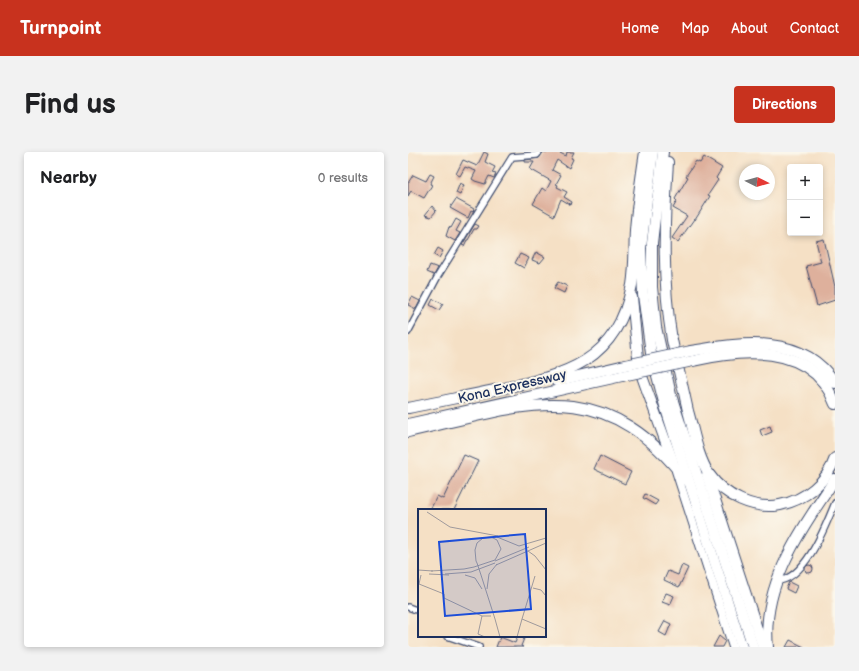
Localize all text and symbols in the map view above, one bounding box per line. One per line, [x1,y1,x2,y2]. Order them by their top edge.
text: Turnpoint [20,17,101,40]
text: Home [621,20,659,37]
text: Map [681,20,709,37]
text: About [731,20,768,37]
text: Contact [790,20,839,37]
button: Directions [734,86,835,123]
text: Find us [24,88,116,121]
north arrow [739,164,775,200]
map controls [787,164,823,236]
button: + [787,164,823,200]
text: Nearby [40,168,97,188]
text: 0 results [318,170,368,186]
button: − [787,200,823,236]
street label: Kona Expressway [456,366,569,407]
inset map [418,509,546,637]

